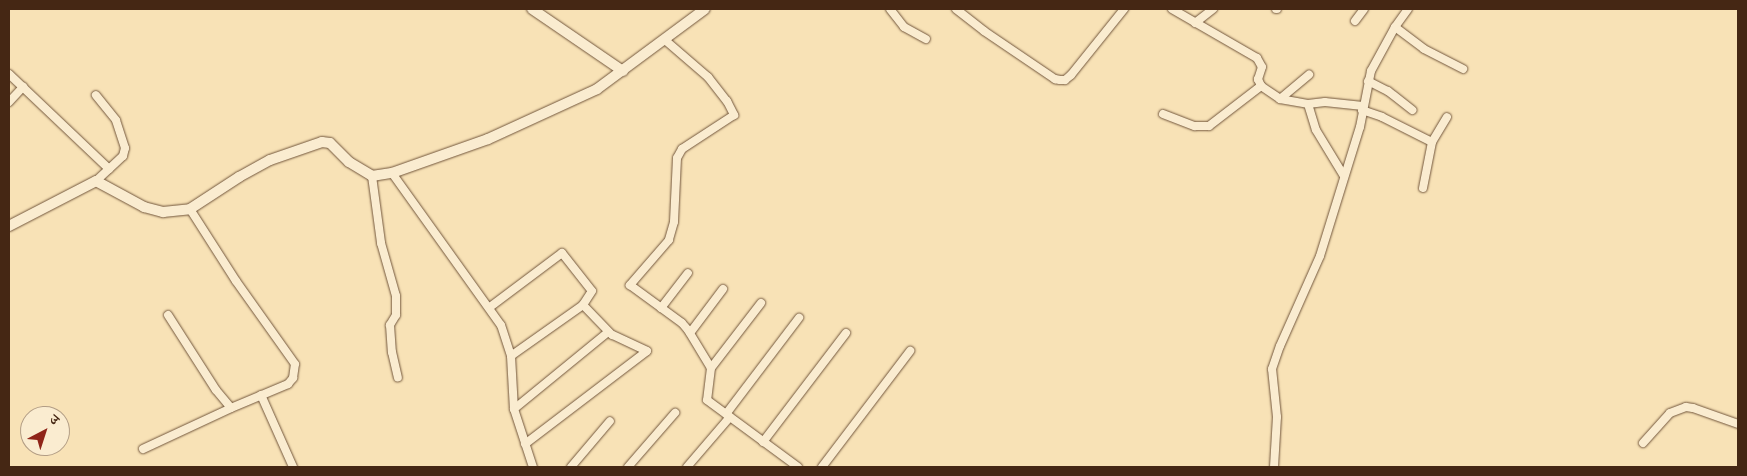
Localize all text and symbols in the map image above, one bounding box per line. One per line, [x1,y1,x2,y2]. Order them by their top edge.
north arrow [20,406,70,456]
text: उ [45,411,63,429]

